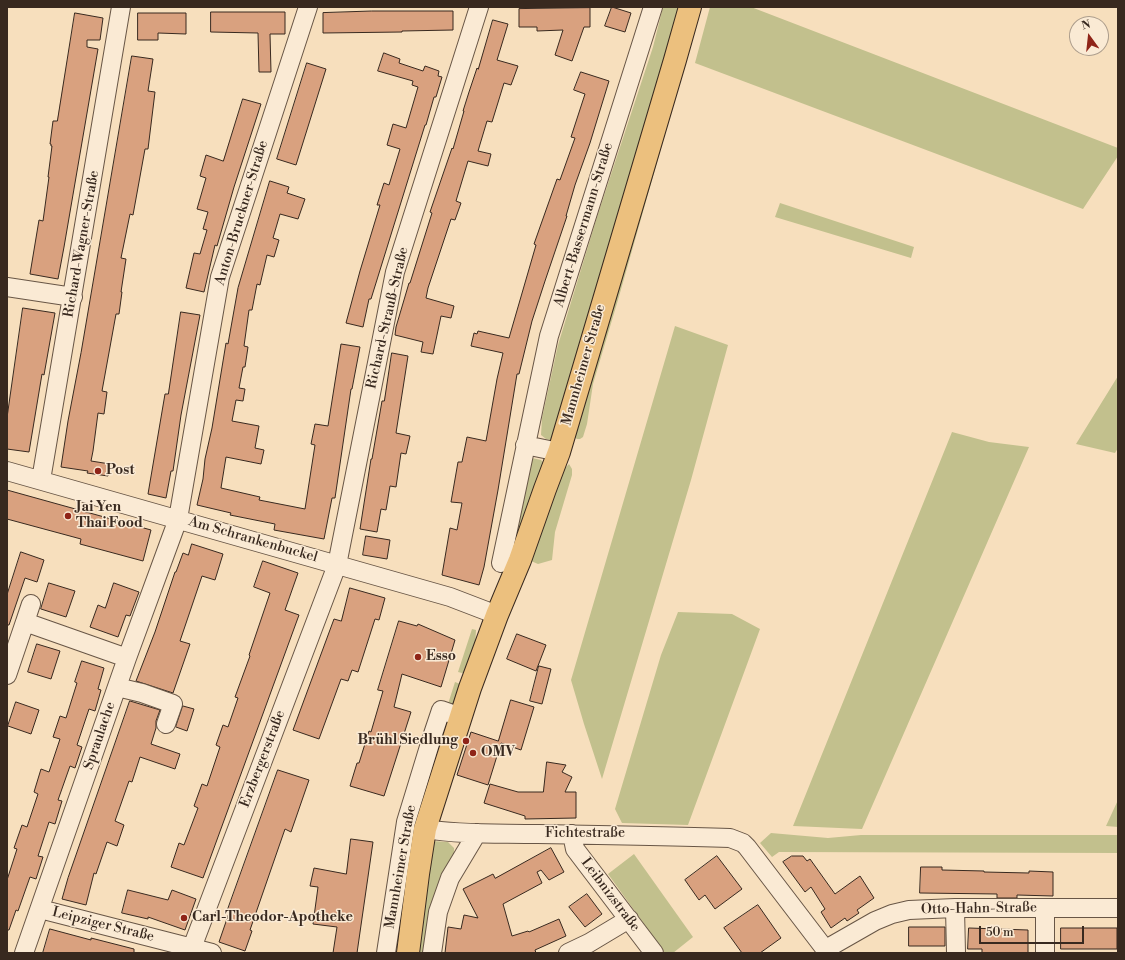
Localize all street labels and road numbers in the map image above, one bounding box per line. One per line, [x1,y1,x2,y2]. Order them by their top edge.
street label: Anton-Bruckner-Straße [212,139,272,287]
street label: Albert-Bassermann-Straße [551,141,617,309]
street label: Richard-Wagner-Straße [61,169,103,319]
street label: Richard-Strauß-Straße [363,245,413,391]
street label: Mannheimer Straße [559,302,609,428]
street label: Am Schrankenbuckel [186,514,320,566]
street label: Spraulache [81,700,119,772]
street label: Erzbergerstraße [237,708,289,810]
street label: Mannheimer Straße [382,804,420,930]
street label: Fichtestraße [545,826,625,842]
street label: Leibnizstraße [577,855,643,935]
street label: Otto-Hahn-Straße [921,900,1037,918]
street label: Leipziger Straße [50,904,156,946]

